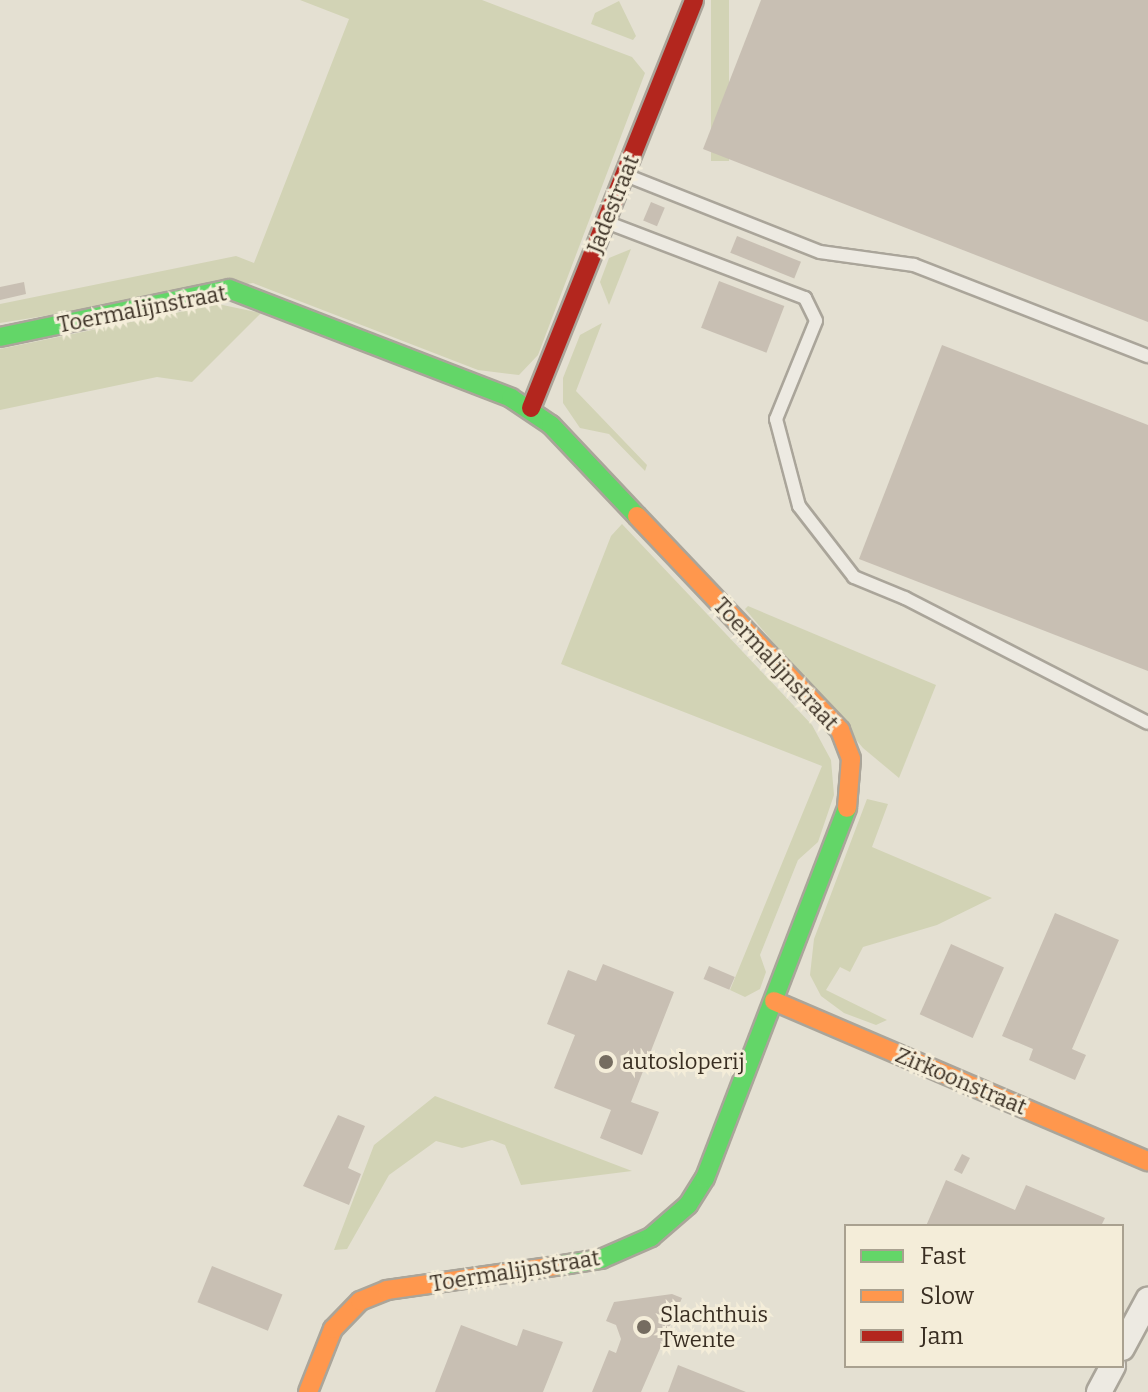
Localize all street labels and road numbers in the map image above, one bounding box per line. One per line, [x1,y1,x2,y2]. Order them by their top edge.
street label: Jadestraat [581,151,645,257]
street label: Toermalijnstraat [55,280,229,338]
street label: Toermalijnstraat [708,592,844,736]
street label: Zirkoonstraat [892,1042,1030,1120]
street label: Toermalijnstraat [428,1245,602,1297]

